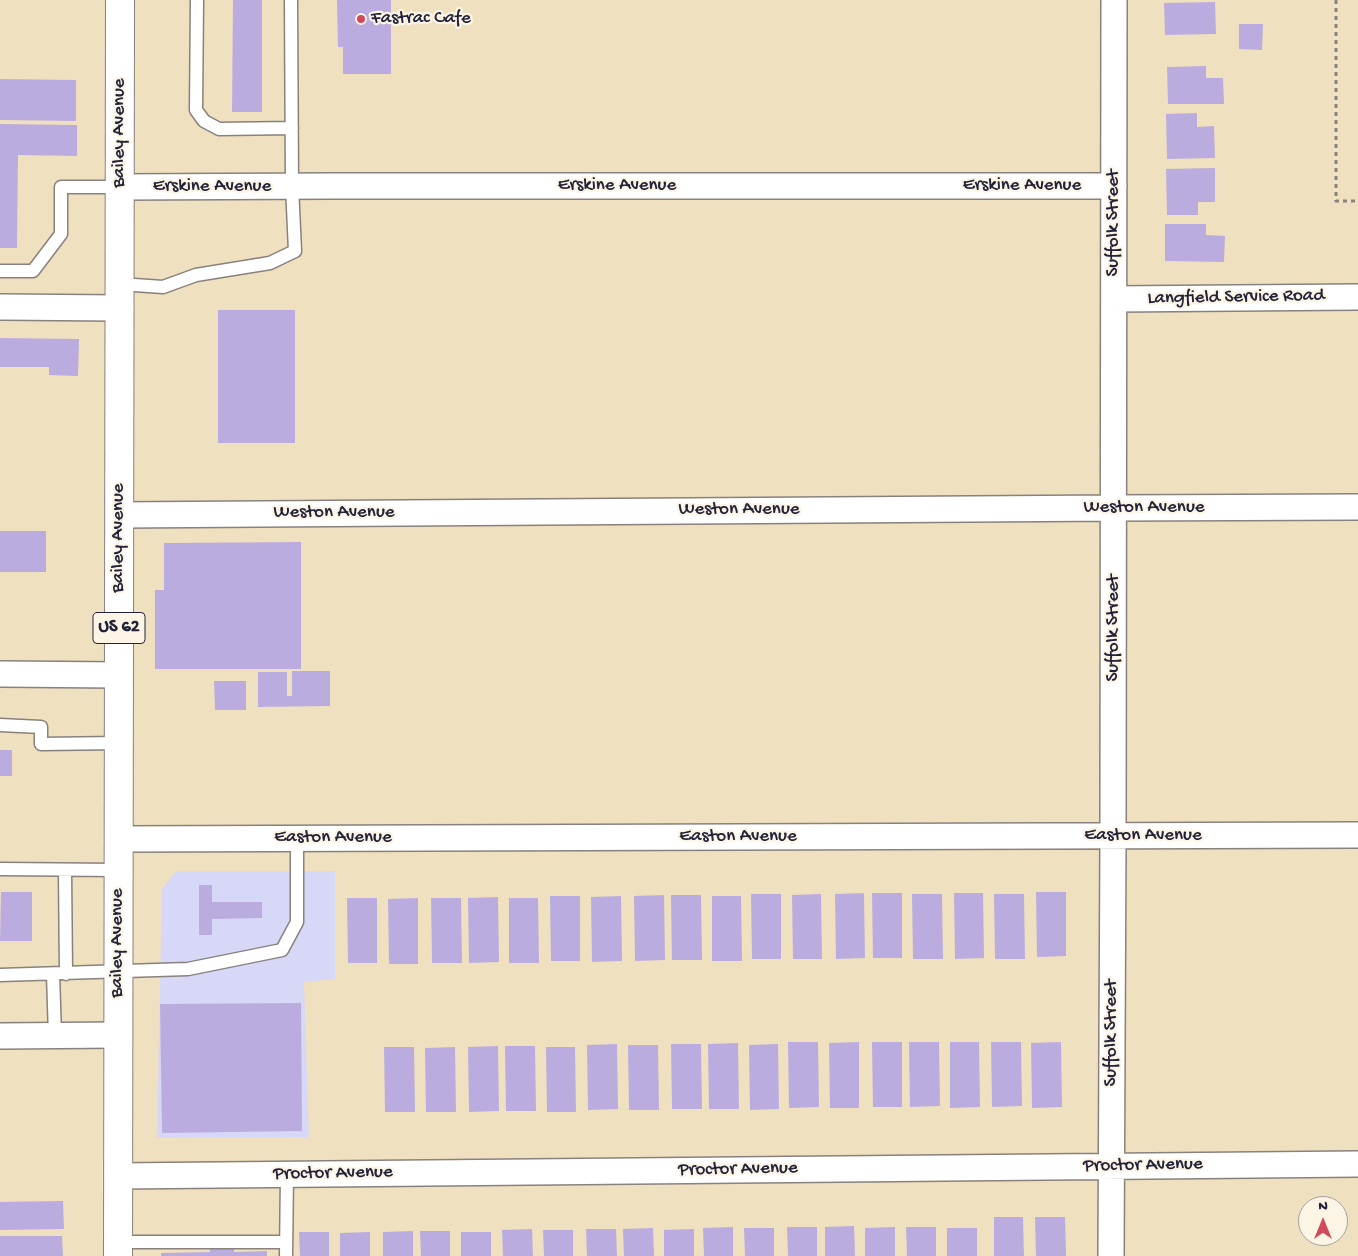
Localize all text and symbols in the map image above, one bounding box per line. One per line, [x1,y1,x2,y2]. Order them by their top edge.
place label: Fastrac Cafe [371,8,471,30]
marker: Fastrac Cafe [355,13,367,25]
street label: Bailey Avenue [109,78,131,188]
street label: Suffolk Street [1103,169,1125,277]
street label: Erskine Avenue [558,175,676,197]
street label: Erskine Avenue [963,175,1081,197]
street label: Erskine Avenue [153,176,271,198]
street label: Langfield Service Road [1147,285,1325,311]
street label: Bailey Avenue [108,483,130,593]
street label: Weston Avenue [1083,497,1205,519]
street label: Weston Avenue [678,499,800,521]
street label: Weston Avenue [273,502,395,524]
street label: Suffolk Street [1103,574,1125,682]
road number: US 62 [93,612,145,644]
street label: Easton Avenue [1084,825,1202,847]
street label: Easton Avenue [679,826,797,848]
street label: Easton Avenue [274,827,392,849]
street label: Bailey Avenue [107,888,129,998]
street label: Suffolk Street [1101,979,1123,1087]
street label: Proctor Avenue [1083,1154,1203,1178]
street label: Proctor Avenue [678,1158,798,1182]
street label: Proctor Avenue [273,1162,393,1186]
north arrow [1298,1196,1348,1246]
text: N [1318,1198,1328,1215]

